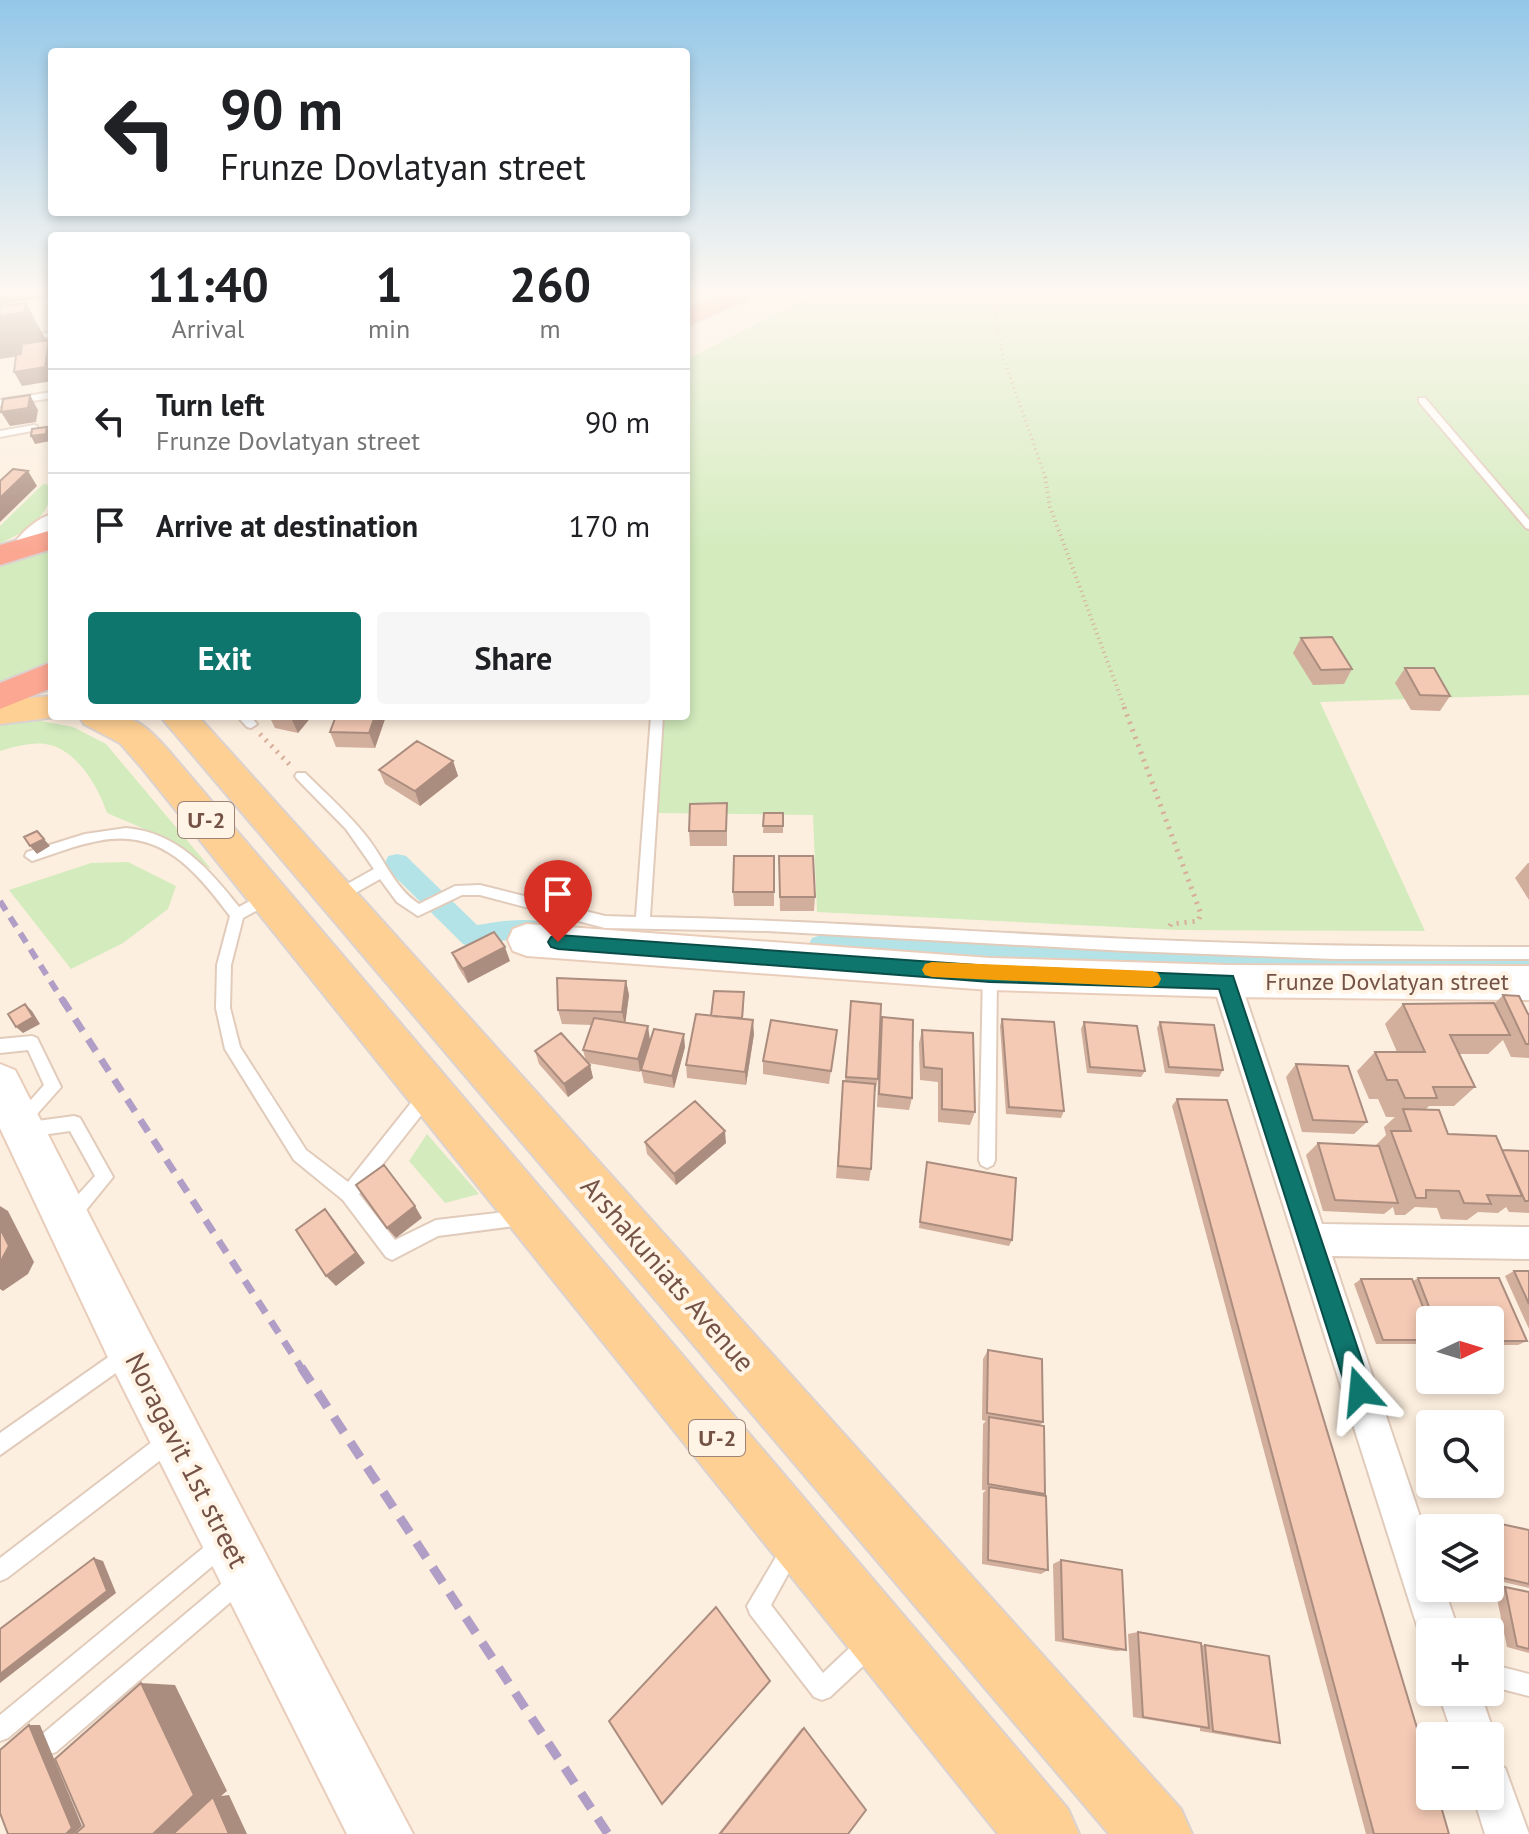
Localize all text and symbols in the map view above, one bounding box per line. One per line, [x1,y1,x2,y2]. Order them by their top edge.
text: 90 m [220,73,343,145]
icon: left [88,80,192,184]
text: Frunze Dovlatyan street [220,143,586,190]
text: 11:40 [147,253,269,315]
text: 1 [375,253,403,315]
text: 260 [509,253,591,315]
text: Arrival [172,312,244,345]
text: min [368,312,410,345]
text: m [540,312,561,345]
text: Turn left [156,385,264,424]
icon: left [88,399,132,443]
text: 90 m [585,402,650,441]
text: Frunze Dovlatyan street [156,424,420,457]
icon: arrive [88,503,132,547]
text: Arrive at destination [156,506,418,545]
text: 170 m [569,506,650,545]
button: Exit [88,612,361,704]
button: Share [377,612,650,704]
road number: Մ-2 [178,802,234,838]
pin [524,860,592,942]
icon: arrive [536,872,580,916]
street label: Frunze Dovlatyan street [1265,966,1509,997]
street label: Arshakuniats Avenue [573,1168,764,1379]
north arrow [1416,1306,1504,1394]
map controls [1416,1306,1504,1810]
street label: Noragavit 1st street [117,1346,258,1574]
position arrow [1318,1349,1402,1433]
button: search [1416,1410,1504,1498]
road number: Մ-2 [689,1420,745,1456]
button: layers [1416,1514,1504,1602]
button: + [1416,1618,1504,1706]
button: − [1416,1722,1504,1810]

